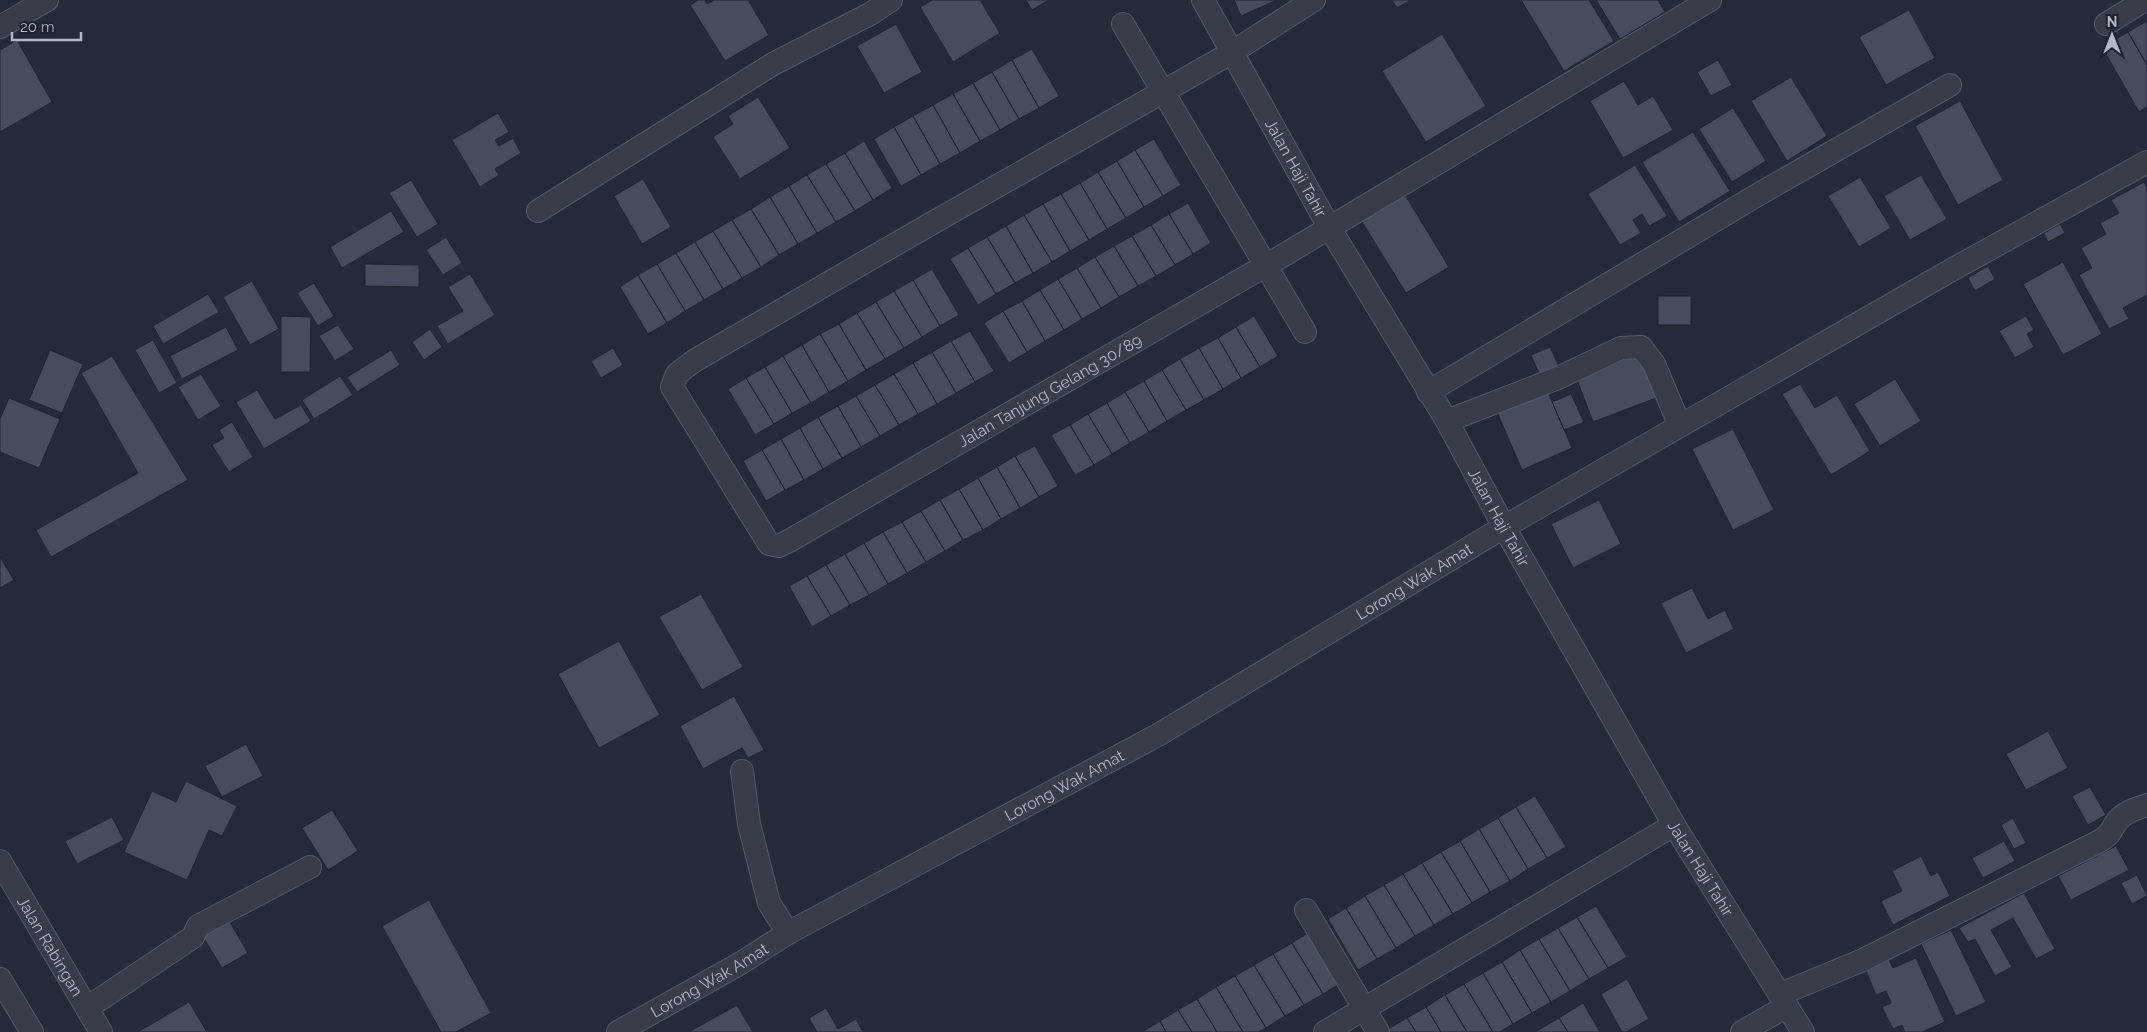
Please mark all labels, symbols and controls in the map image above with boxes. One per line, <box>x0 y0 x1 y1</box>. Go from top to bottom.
scale bar <box>12 10 81 42</box>
north arrow <box>2087 10 2137 60</box>
text: N <box>2107 14 2117 30</box>
text: 20 m <box>20 18 55 36</box>
street label: Jalan Haji Tahir <box>1261 115 1331 221</box>
street label: Jalan Tanjung Gelang 30/89 <box>955 330 1145 451</box>
street label: Jalan Haji Tahir <box>1465 465 1534 570</box>
street label: Lorong Wak Amat <box>1352 539 1476 623</box>
street label: Lorong Wak Amat <box>1001 745 1128 825</box>
street label: Jalan Haji Tahir <box>1664 817 1738 920</box>
street label: Jalan Rabingan <box>14 893 87 1000</box>
street label: Lorong Wak Amat <box>647 938 772 1021</box>

